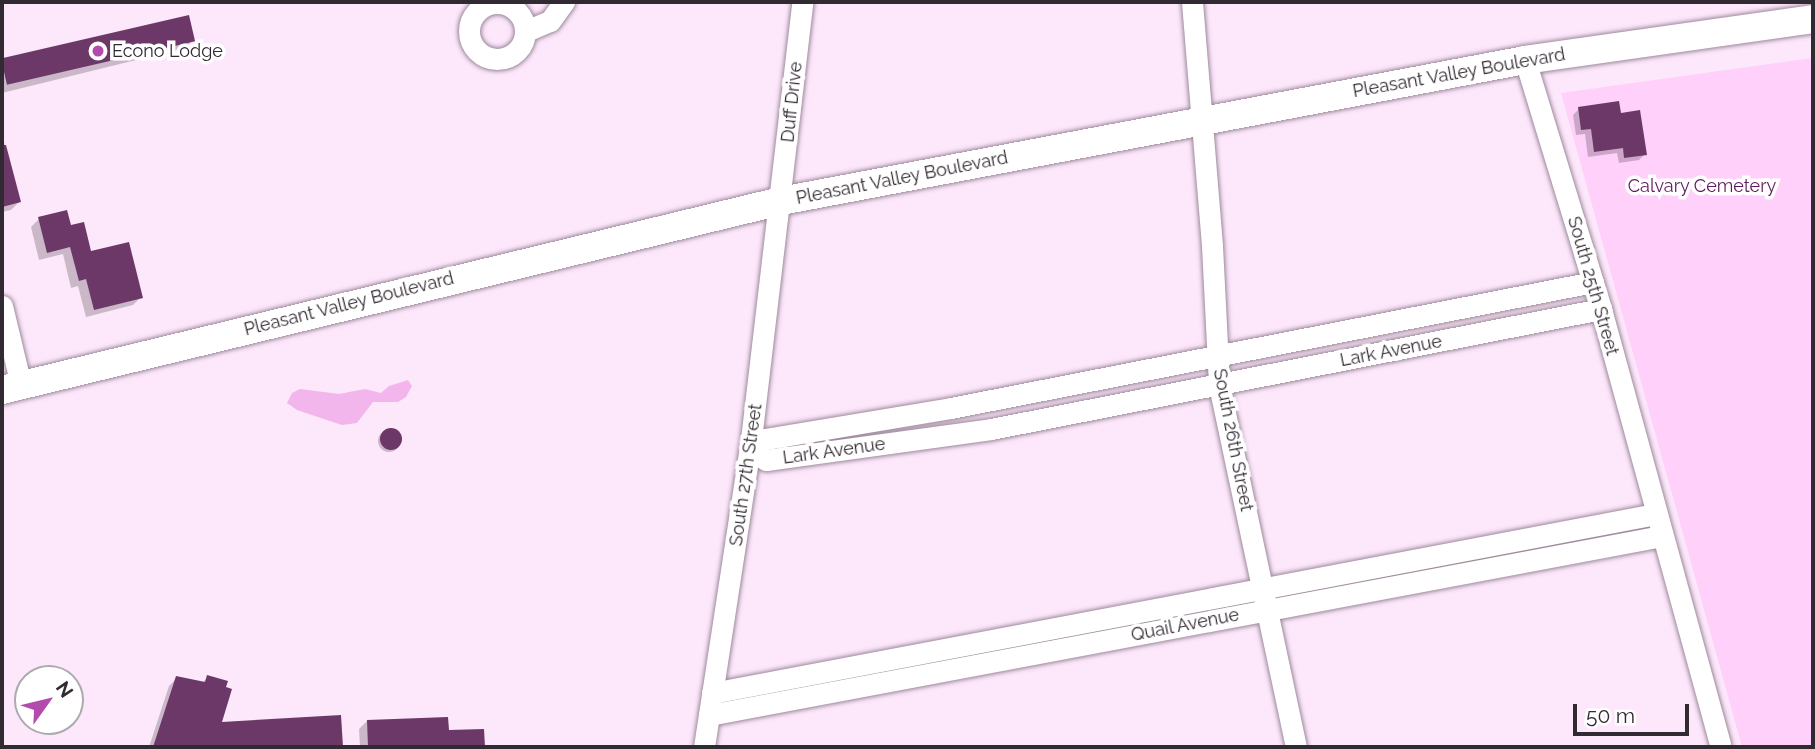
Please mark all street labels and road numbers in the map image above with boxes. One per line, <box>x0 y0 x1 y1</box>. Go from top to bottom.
street label: Pleasant Valley Boulevard <box>1350 44 1568 102</box>
street label: Duff Drive <box>777 60 807 144</box>
street label: Pleasant Valley Boulevard <box>794 147 1010 209</box>
street label: South 25th Street <box>1563 214 1623 358</box>
street label: Pleasant Valley Boulevard <box>241 267 457 341</box>
street label: Lark Avenue <box>1338 330 1444 372</box>
street label: South 26th Street <box>1209 367 1257 513</box>
street label: South 27th Street <box>725 402 767 548</box>
street label: Lark Avenue <box>781 433 887 469</box>
street label: Quail Avenue <box>1129 604 1241 646</box>

